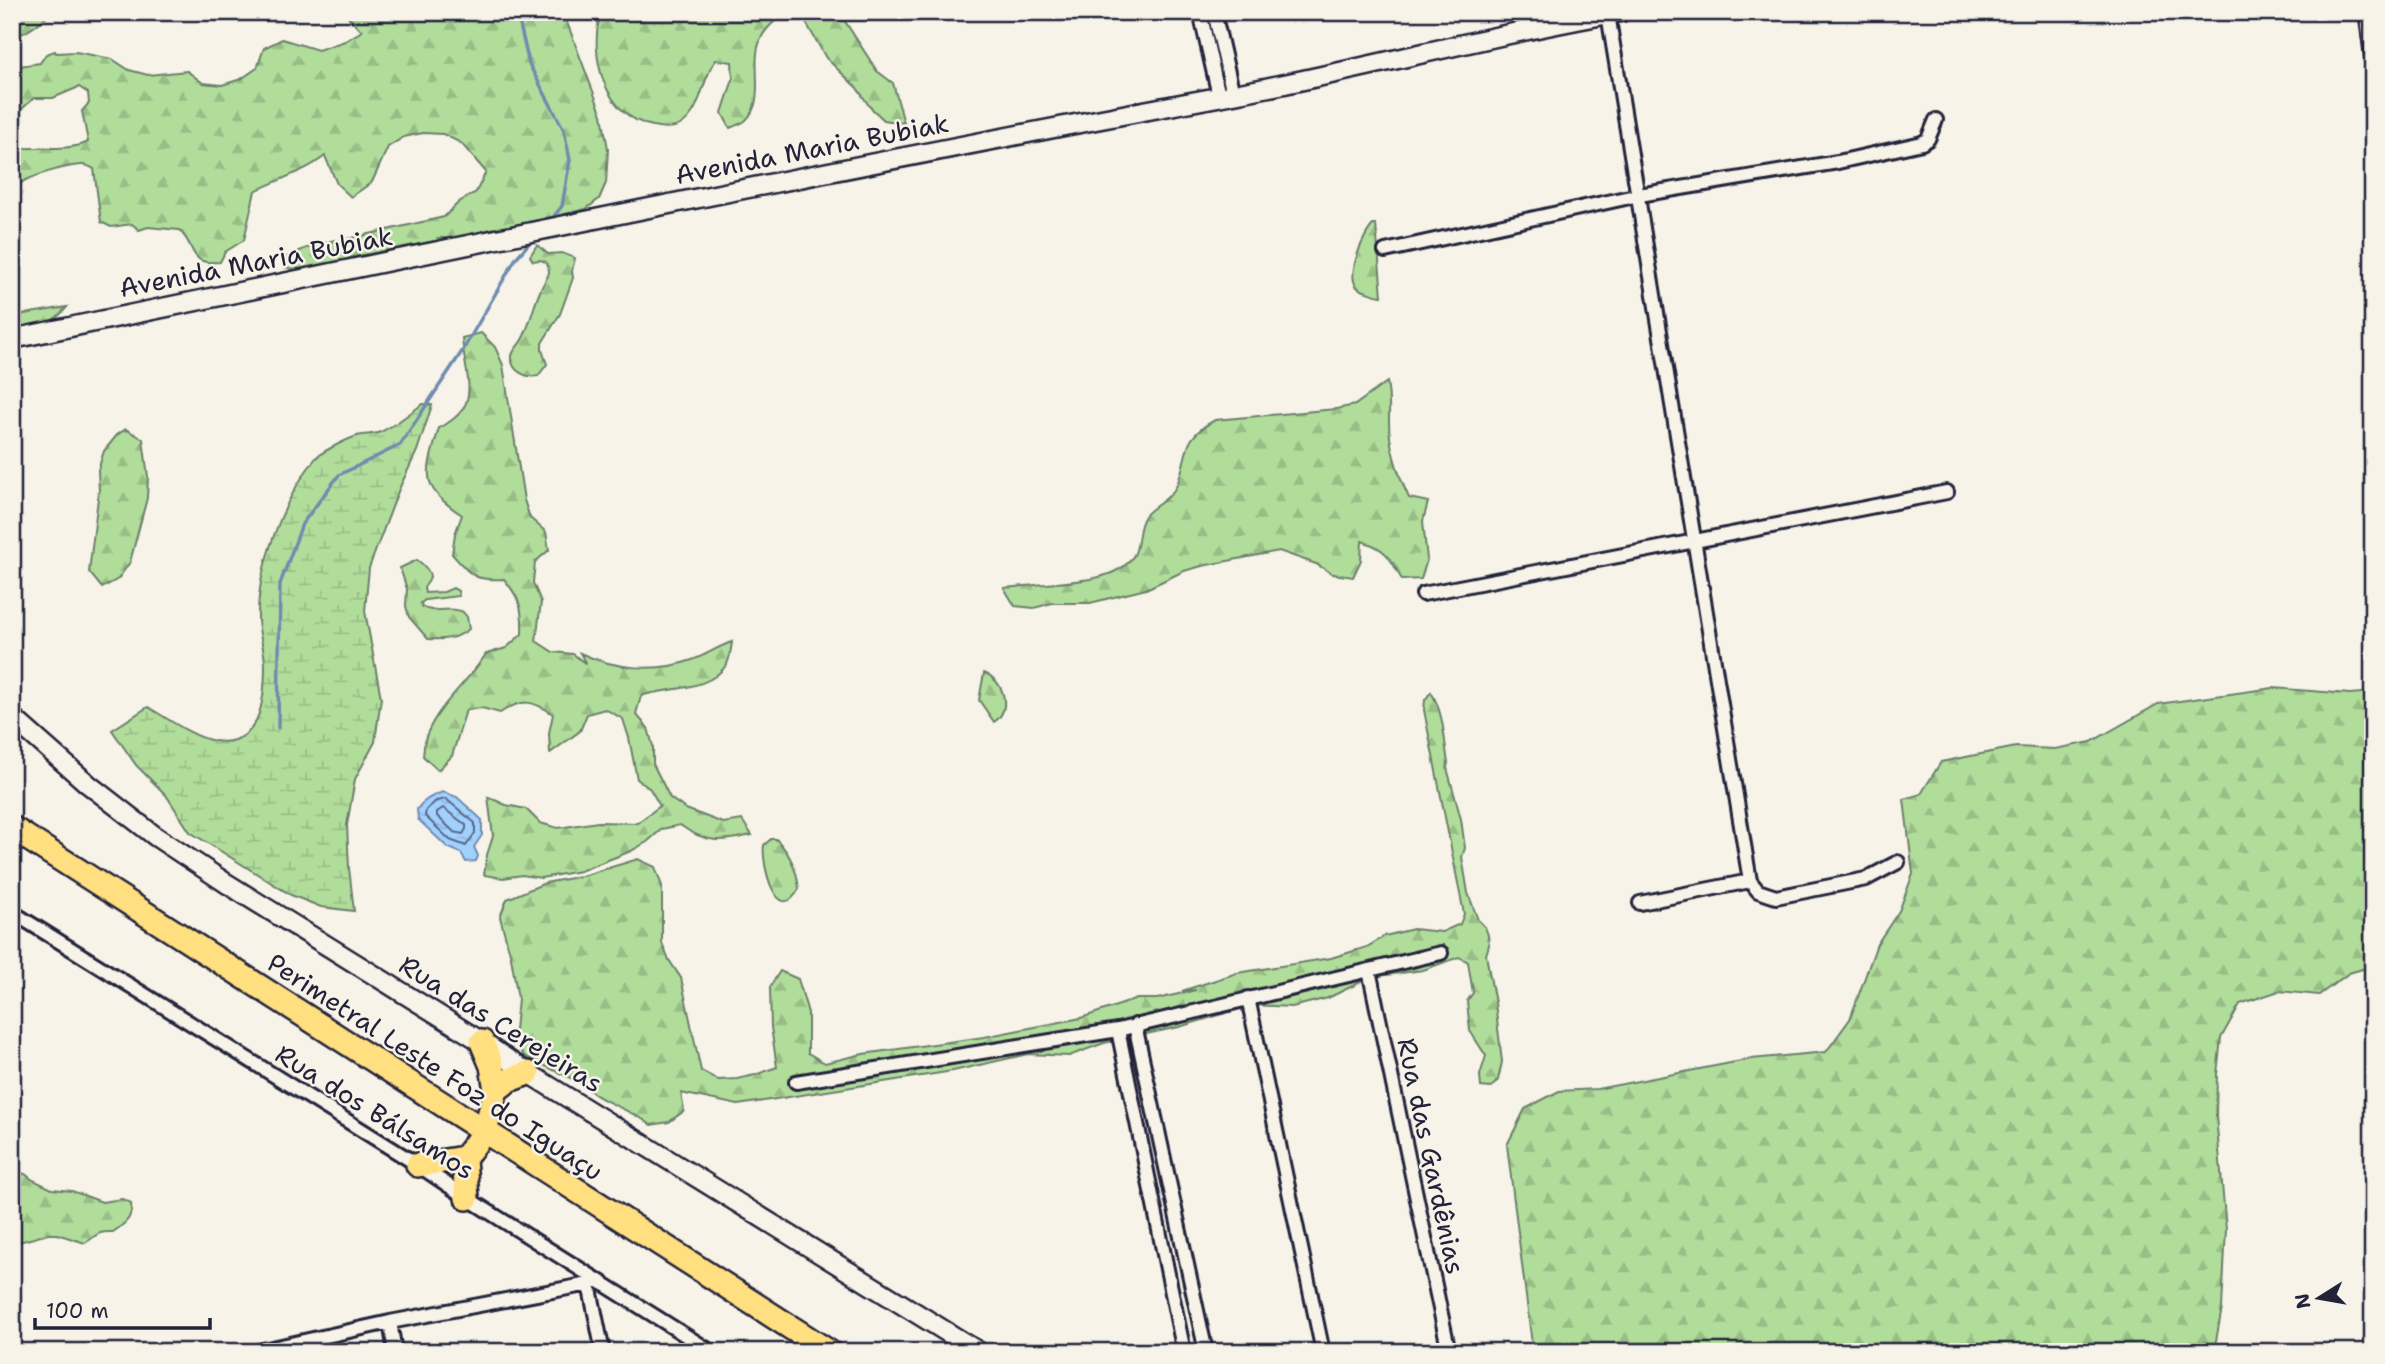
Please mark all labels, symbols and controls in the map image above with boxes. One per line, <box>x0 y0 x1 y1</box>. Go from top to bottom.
street label: Avenida Maria Bubiak <box>672 105 952 192</box>
street label: Avenida Maria Bubiak <box>116 218 396 305</box>
street label: Perimetral Leste Foz do Iguaçu <box>261 945 610 1188</box>
street label: Rua das Cerejeiras <box>393 947 610 1100</box>
street label: Rua das Gardênias <box>1389 1035 1474 1277</box>
street label: Rua dos Bálsamos <box>269 1036 482 1187</box>
north arrow <box>2284 1262 2354 1332</box>
scale bar <box>35 1287 210 1331</box>
text: N <box>2289 1291 2317 1311</box>
text: 100 m <box>46 1297 109 1325</box>

